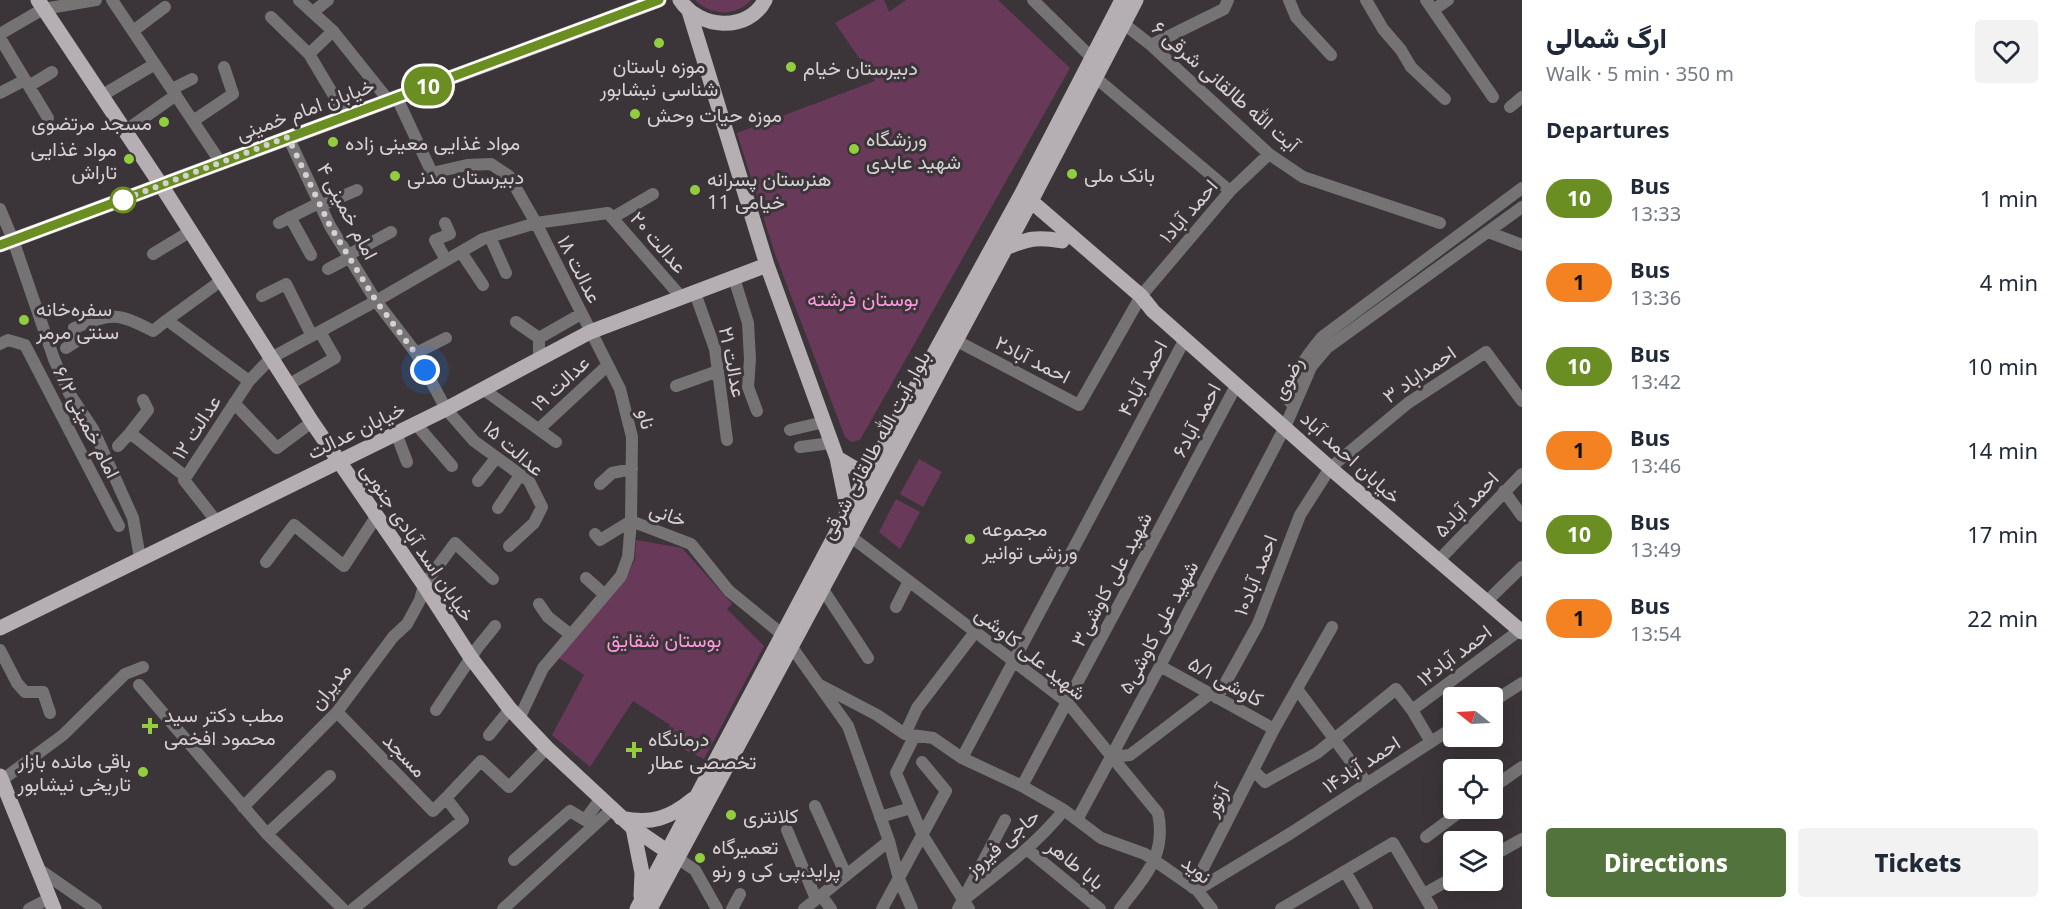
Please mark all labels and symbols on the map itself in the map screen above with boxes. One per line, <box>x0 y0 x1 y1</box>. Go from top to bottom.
street label: آیت الله طالقانی شرقی ۶ <box>1146 14 1307 159</box>
marker: موزه باستان شناسی نیشابور <box>652 36 666 50</box>
place label: موزه باستان شناسی نیشابور <box>599 52 718 102</box>
place label: دبیرستان خیام <box>803 54 918 81</box>
marker: دبیرستان خیام <box>784 60 798 74</box>
line badge: 10 <box>401 66 455 106</box>
street label: خیابان امام خمینی <box>232 71 378 147</box>
place label: موزه حیات وحش <box>647 101 782 128</box>
marker: موزه حیات وحش <box>628 107 642 121</box>
place label: مسجد مرتضوی <box>32 109 152 136</box>
marker: مسجد مرتضوی <box>157 115 171 129</box>
place label: ورزشگاه شهید عابدی <box>866 125 961 175</box>
place label: مواد غذایی معینی زاده <box>345 129 520 156</box>
place label: مواد غذایی تاراش <box>30 135 117 185</box>
marker: مواد غذایی معینی زاده <box>326 135 340 149</box>
marker: ورزشگاه شهید عابدی <box>847 142 861 156</box>
marker: مواد غذایی تاراش <box>122 152 136 166</box>
street label: امام خمینی ۴ <box>311 158 385 264</box>
place label: بانک ملی <box>1084 161 1155 188</box>
place label: دبیرستان مدنی <box>407 163 524 190</box>
place label: هنرستان پسرانه خیامی 11 <box>707 165 831 215</box>
marker: بانک ملی <box>1065 167 1079 181</box>
marker: دبیرستان مدنی <box>388 169 402 183</box>
street label: احمد آباد۱ <box>1153 173 1223 249</box>
marker: هنرستان پسرانه خیامی 11 <box>688 183 702 197</box>
unlabelled marker <box>110 187 136 213</box>
street label: عدالت ۲۰ <box>624 205 694 279</box>
street label: عدالت ۱۸ <box>551 230 609 308</box>
park label: بوستان فرشته <box>807 285 919 312</box>
place label: سفره‌خانه سنتی مرمر <box>35 295 119 345</box>
marker: سفره‌خانه سنتی مرمر <box>17 313 31 327</box>
street label: عدالت ۲۱ <box>713 324 753 400</box>
street label: احمد آباد۲ <box>991 329 1075 389</box>
street label: احمد آباد۴ <box>1111 335 1173 421</box>
street label: احمداباد ۳ <box>1377 339 1461 409</box>
street label: بلوار آیت الله طالقانی شرقی <box>814 346 936 544</box>
street label: عدالت ۱۹ <box>525 349 595 417</box>
street label: رضوی <box>1265 352 1309 404</box>
your location <box>410 355 440 385</box>
street label: امام خمینی ۶/۲ <box>47 361 127 483</box>
street label: احمد آباد۶ <box>1165 378 1227 462</box>
street label: عدالت ۱۲ <box>165 390 227 464</box>
street label: خیابان عدالت <box>303 395 409 465</box>
street label: خیابان احمد آباد <box>1295 405 1407 509</box>
street label: ناو <box>632 406 662 432</box>
street label: عدالت ۱۵ <box>478 414 550 482</box>
street label: خیابان اسد آبادی جنوبی <box>355 457 481 627</box>
street label: احمد آباد۵ <box>1428 465 1504 543</box>
street label: خانی <box>646 495 690 533</box>
street label: شهید علی کاوشی۳ <box>1064 507 1158 651</box>
place label: مجموعه ورزشی توانیر <box>981 515 1078 565</box>
street label: احمد آباد۱۰ <box>1227 531 1283 619</box>
marker: مجموعه ورزشی توانیر <box>963 532 977 546</box>
street label: شهید علی کاوشی۵ <box>1111 556 1205 698</box>
street label: شهید علی کاوشی <box>970 600 1092 706</box>
street label: احمد آباد۱۲ <box>1411 618 1497 692</box>
park label: بوستان شقایق <box>607 626 721 653</box>
street label: کاوشی ۵/۱ <box>1184 649 1268 713</box>
street label: مدیران <box>303 657 357 715</box>
north arrow <box>1443 687 1503 747</box>
place label: مطب دکتر سید محمود افخمی <box>164 701 284 751</box>
marker: مطب دکتر سید محمود افخمی <box>141 717 159 735</box>
place label: درمانگاه تخصصی عطار <box>647 725 756 775</box>
street label: مسجد <box>377 727 433 783</box>
street label: احمد آباد۱۴ <box>1317 729 1405 799</box>
marker: درمانگاه تخصصی عطار <box>625 741 643 759</box>
place label: باقی مانده بازار تاریخی نیشابور <box>17 747 131 797</box>
marker: باقی مانده بازار تاریخی نیشابور <box>136 765 150 779</box>
street label: آرتور <box>1196 778 1236 821</box>
place label: کلانتری <box>743 802 799 829</box>
street label: حاجی فیروز <box>958 802 1045 883</box>
marker: کلانتری <box>724 808 738 822</box>
street label: بابا طاهر <box>1041 832 1111 896</box>
place label: تعمیرگاه پراید،پی کی و رنو <box>712 833 841 884</box>
street label: نوید <box>1176 849 1218 889</box>
marker: تعمیرگاه پراید،پی کی و رنو <box>693 851 707 865</box>

